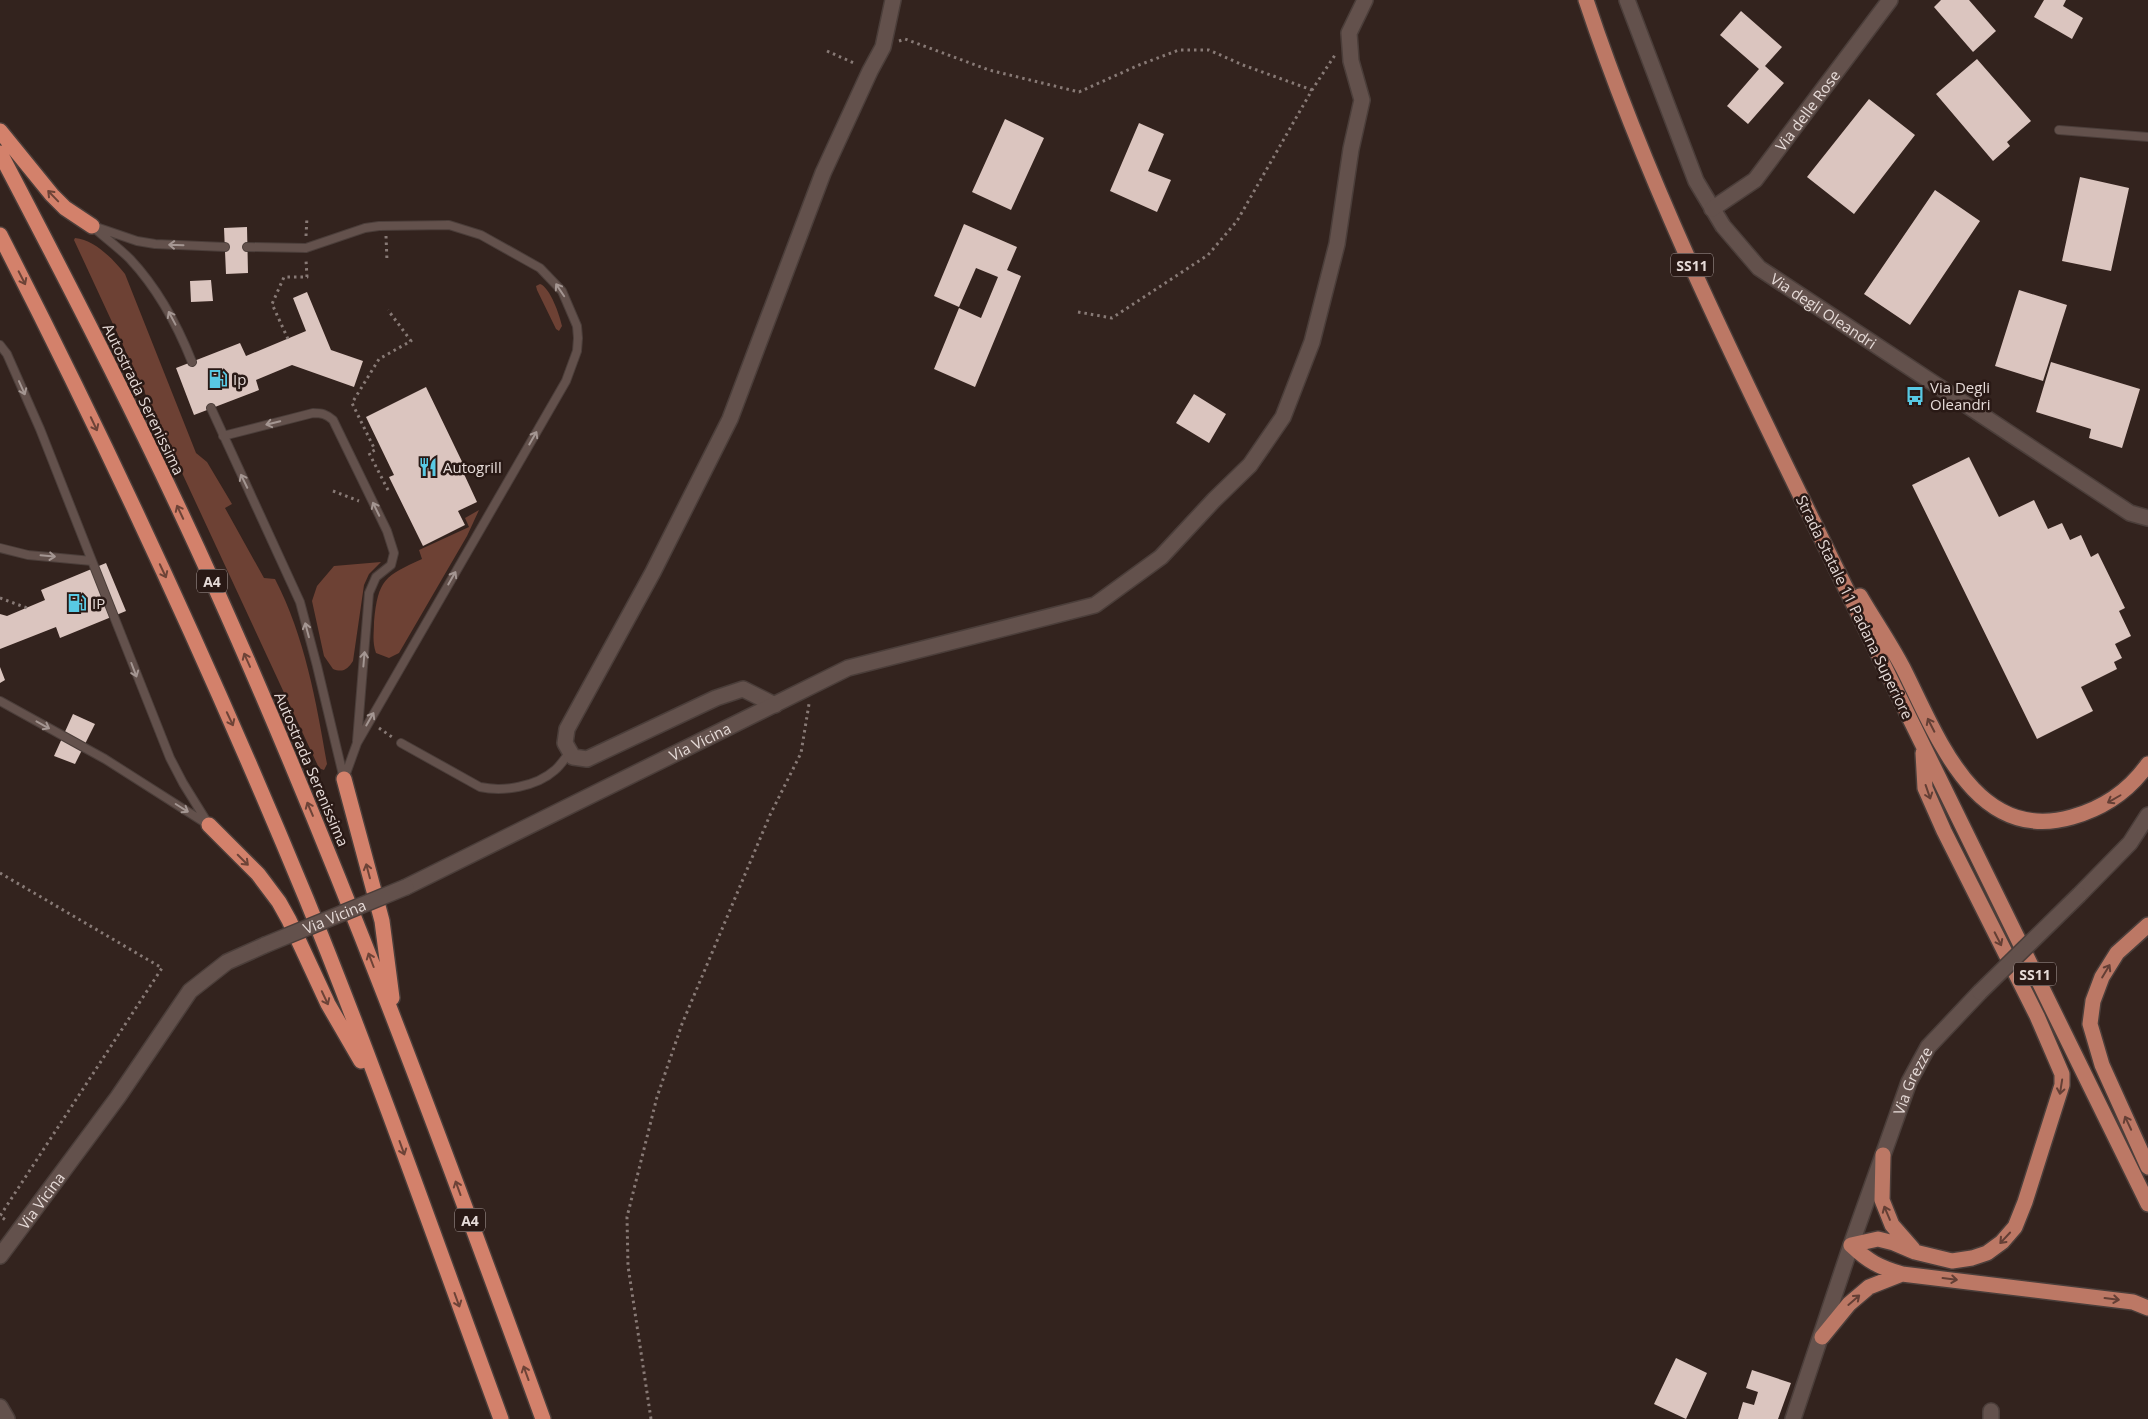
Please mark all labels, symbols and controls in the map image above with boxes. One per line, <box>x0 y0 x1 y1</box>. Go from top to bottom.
street label: Via delle Rose <box>1770 66 1844 155</box>
one-way arrow <box>47 190 59 203</box>
one-way arrow <box>168 241 184 250</box>
road number: SS11 <box>1671 254 1713 276</box>
street label: Via degli Oleandri <box>1767 269 1880 353</box>
one-way arrow <box>18 270 27 285</box>
one-way arrow <box>555 283 565 297</box>
one-way arrow <box>167 310 177 325</box>
street label: Autostrada Serenissima <box>99 320 189 478</box>
fuel station icon: Ip <box>207 368 229 390</box>
place label: Ip <box>233 369 246 389</box>
place label: Via Degli Oleandri <box>1930 377 1991 414</box>
one-way arrow <box>18 380 28 395</box>
bus stop icon: Via Degli Oleandri <box>1904 385 1926 407</box>
one-way arrow <box>90 416 100 431</box>
one-way arrow <box>266 419 282 428</box>
one-way arrow <box>529 431 539 445</box>
restaurant icon: Autogrill <box>417 456 439 478</box>
place label: Autogrill <box>443 457 502 477</box>
one-way arrow <box>239 474 248 489</box>
street label: Strada Statale 11 Padana Superiore <box>1792 492 1918 722</box>
one-way arrow <box>371 502 380 517</box>
one-way arrow <box>174 505 184 520</box>
one-way arrow <box>40 552 56 561</box>
one-way arrow <box>158 563 168 578</box>
road number: A4 <box>197 570 227 592</box>
one-way arrow <box>447 571 457 586</box>
fuel station icon: IP <box>66 592 88 614</box>
place label: IP <box>92 593 105 613</box>
one-way arrow <box>302 622 312 638</box>
one-way arrow <box>359 651 368 667</box>
one-way arrow <box>241 653 251 668</box>
one-way arrow <box>130 662 139 678</box>
street label: Autostrada Serenissima <box>270 689 354 849</box>
one-way arrow <box>226 711 236 726</box>
one-way arrow <box>366 712 376 726</box>
street label: Via Vicina <box>666 718 734 765</box>
one-way arrow <box>1926 718 1935 733</box>
one-way arrow <box>35 721 49 731</box>
one-way arrow <box>1924 784 1933 799</box>
one-way arrow <box>2108 794 2122 804</box>
one-way arrow <box>305 802 315 817</box>
one-way arrow <box>175 804 189 814</box>
one-way arrow <box>237 853 249 865</box>
one-way arrow <box>363 863 372 879</box>
street label: Via Vicina <box>300 895 369 938</box>
one-way arrow <box>1993 931 2003 946</box>
one-way arrow <box>366 953 375 968</box>
road number: SS11 <box>2014 962 2056 986</box>
one-way arrow <box>2102 964 2112 978</box>
one-way arrow <box>321 990 330 1005</box>
street label: Via Grezze <box>1888 1043 1936 1117</box>
one-way arrow <box>2055 1078 2065 1094</box>
one-way arrow <box>2122 1116 2132 1131</box>
one-way arrow <box>398 1140 407 1155</box>
street label: Via Vicina <box>13 1168 69 1233</box>
one-way arrow <box>453 1181 462 1196</box>
one-way arrow <box>1882 1206 1892 1221</box>
road number: A4 <box>455 1208 485 1232</box>
one-way arrow <box>1999 1231 2011 1244</box>
one-way arrow <box>1942 1274 1958 1284</box>
one-way arrow <box>453 1292 463 1307</box>
one-way arrow <box>1847 1294 1860 1306</box>
one-way arrow <box>2103 1294 2119 1304</box>
one-way arrow <box>521 1366 530 1381</box>

